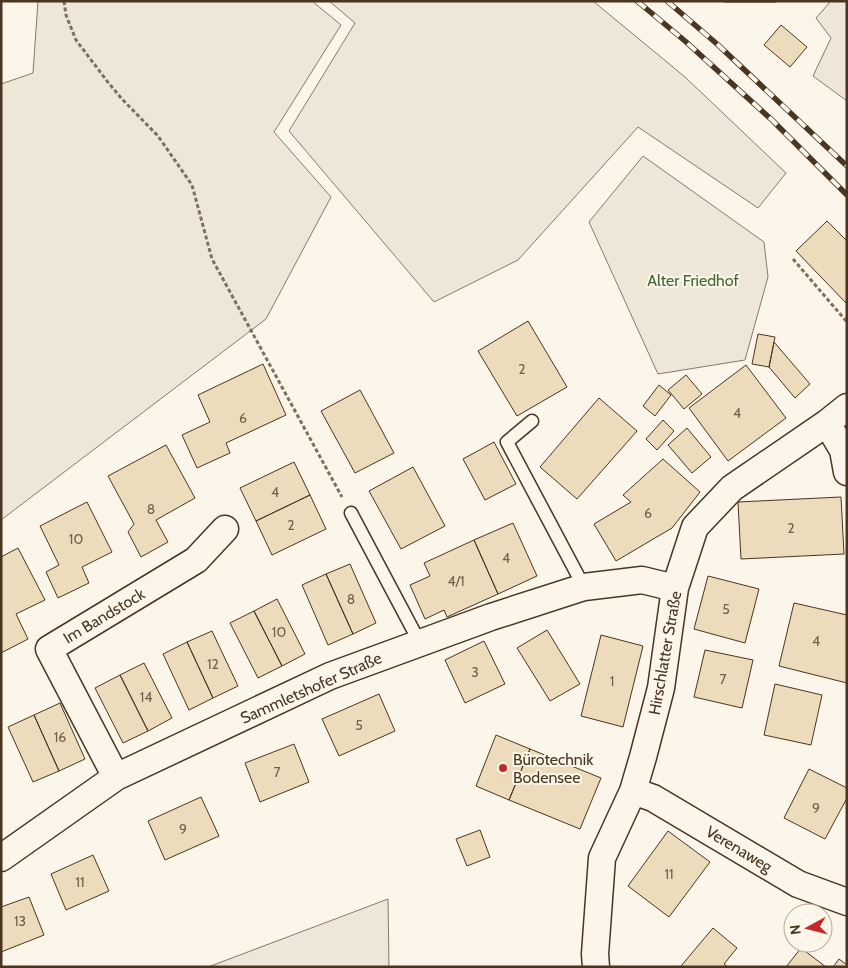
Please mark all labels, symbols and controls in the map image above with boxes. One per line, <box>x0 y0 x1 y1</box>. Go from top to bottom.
park label: Alter Friedhof <box>647 271 739 290</box>
house number: 2 <box>518 360 526 378</box>
house number: 4 <box>733 404 741 422</box>
house number: 6 <box>239 409 247 427</box>
house number: 4 <box>271 483 279 501</box>
house number: 8 <box>147 500 155 518</box>
house number: 6 <box>644 504 652 522</box>
house number: 2 <box>287 516 295 534</box>
house number: 2 <box>787 519 795 537</box>
house number: 10 <box>69 530 83 548</box>
house number: 4 <box>502 549 510 567</box>
house number: 4/1 <box>447 572 465 590</box>
street label: Im Bandstock <box>60 584 149 648</box>
house number: 8 <box>347 590 355 608</box>
street label: Hirschlatter Straße <box>645 590 685 716</box>
house number: 5 <box>722 600 730 618</box>
house number: 10 <box>272 623 286 641</box>
house number: 4 <box>812 632 820 650</box>
street label: Sammletshofer Straße <box>237 648 385 728</box>
house number: 12 <box>207 655 219 673</box>
house number: 3 <box>471 663 479 681</box>
house number: 7 <box>719 670 727 688</box>
house number: 1 <box>610 672 614 690</box>
house number: 14 <box>140 688 152 706</box>
house number: 5 <box>355 716 363 734</box>
house number: 16 <box>54 728 66 746</box>
place label: Bürotechnik Bodensee <box>513 750 594 787</box>
marker: Bürotechnik Bodensee <box>497 762 509 774</box>
house number: 7 <box>273 763 281 781</box>
house number: 9 <box>812 799 820 817</box>
house number: 9 <box>179 820 187 838</box>
street label: Verenaweg <box>702 822 777 877</box>
house number: 11 <box>664 865 674 883</box>
house number: 11 <box>75 873 85 891</box>
north arrow <box>783 903 833 953</box>
house number: 13 <box>14 912 26 930</box>
text: N <box>786 924 805 936</box>

